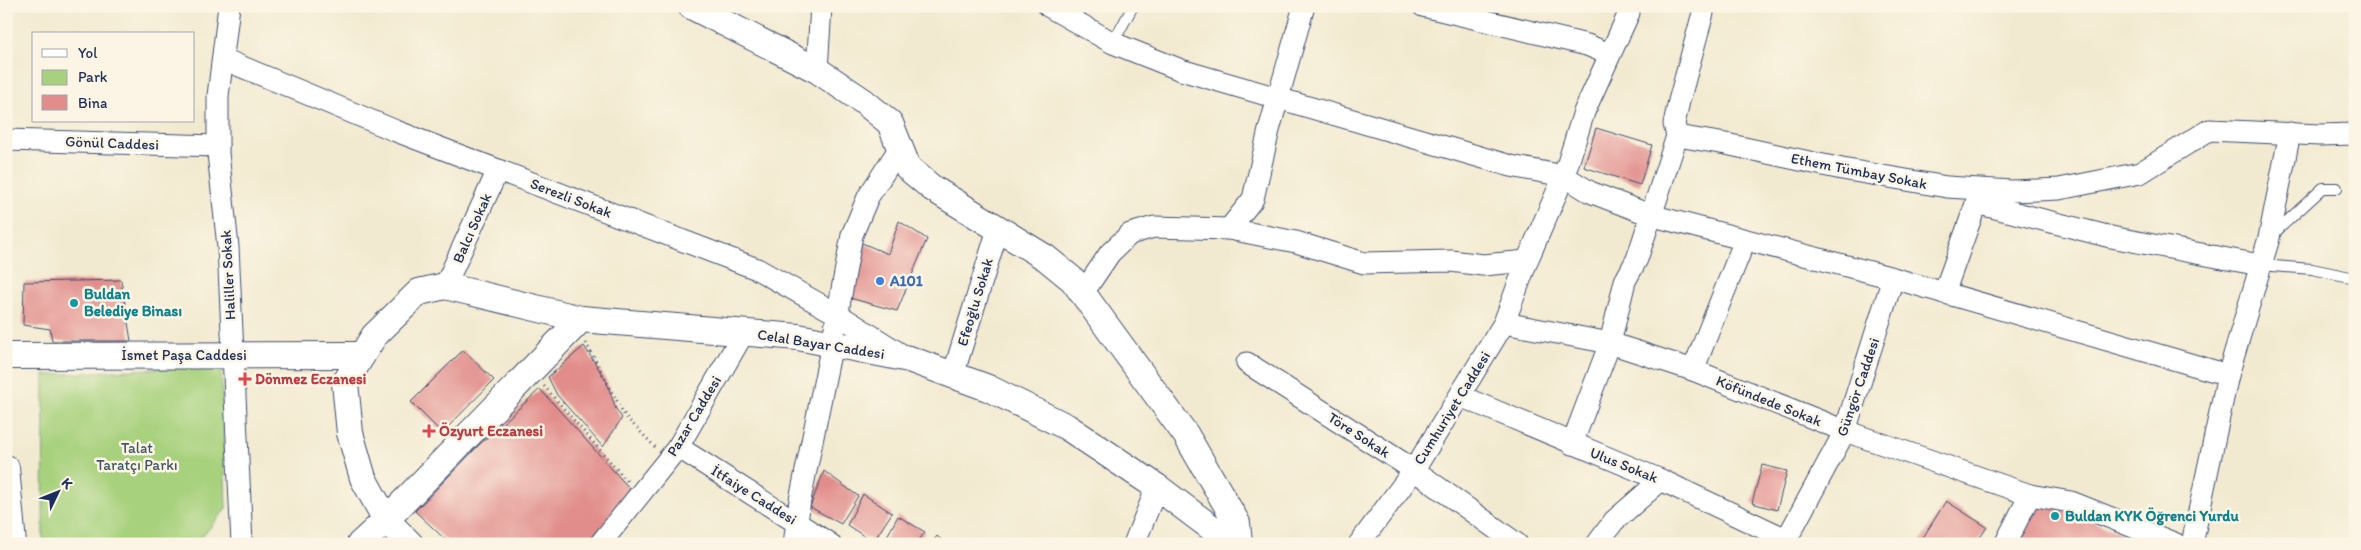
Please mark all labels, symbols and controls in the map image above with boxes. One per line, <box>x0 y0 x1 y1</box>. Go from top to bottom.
legend <box>32 32 195 122</box>
text: Yol <box>78 44 98 62</box>
text: Park <box>78 68 108 86</box>
text: Bina <box>78 94 108 112</box>
street label: Gönül Caddesi <box>65 132 159 154</box>
street label: Ethem Tümbay Sokak <box>1789 149 1929 193</box>
street label: Serezli Sokak <box>528 174 615 222</box>
street label: Balcı Sokak <box>449 190 496 266</box>
street label: Haliller Sokak <box>217 229 239 321</box>
street label: Efeoğlu Sokak <box>953 256 997 348</box>
place label: A101 <box>889 272 923 290</box>
marker: A101 <box>874 275 886 287</box>
place label: Buldan Belediye Binası <box>84 285 182 321</box>
marker: Buldan Belediye Binası <box>68 297 80 309</box>
street label: Celal Bayar Caddesi <box>756 325 886 363</box>
street label: Güngör Caddesi <box>1833 335 1883 439</box>
street label: İsmet Paşa Caddesi <box>121 346 247 364</box>
street label: Cumhuriyet Caddesi <box>1410 348 1494 468</box>
place label: Dönmez Eczanesi <box>255 370 367 388</box>
street label: Pazar Caddesi <box>663 372 725 460</box>
street label: Köfündede Sokak <box>1713 372 1825 430</box>
marker: Dönmez Eczanesi <box>239 373 251 385</box>
street label: Töre Sokak <box>1325 408 1394 462</box>
place label: Özyurt Eczanesi <box>439 422 543 441</box>
marker: Özyurt Eczanesi <box>423 425 435 437</box>
park label: Talat Taratçı Parkı <box>96 439 178 474</box>
street label: Ulus Sokak <box>1587 443 1661 487</box>
street label: İtfaiye Caddesi <box>708 461 800 529</box>
north arrow <box>32 468 82 518</box>
text: K <box>58 474 77 493</box>
place label: Buldan KYK Öğrenci Yurdu <box>2065 507 2239 526</box>
marker: Buldan KYK Öğrenci Yurdu <box>2049 510 2061 522</box>

